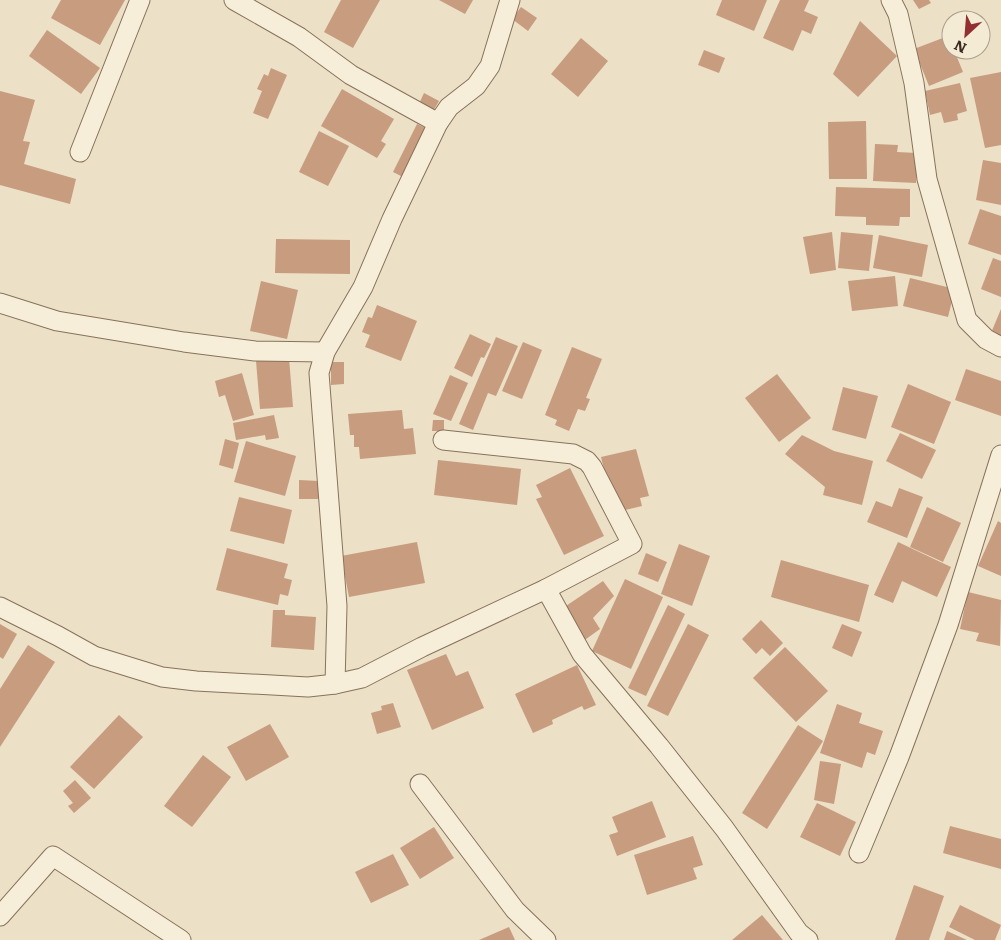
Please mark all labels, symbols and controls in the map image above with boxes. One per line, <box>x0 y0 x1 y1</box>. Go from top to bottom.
north arrow <box>941 10 991 60</box>
text: N <box>950 36 970 59</box>

